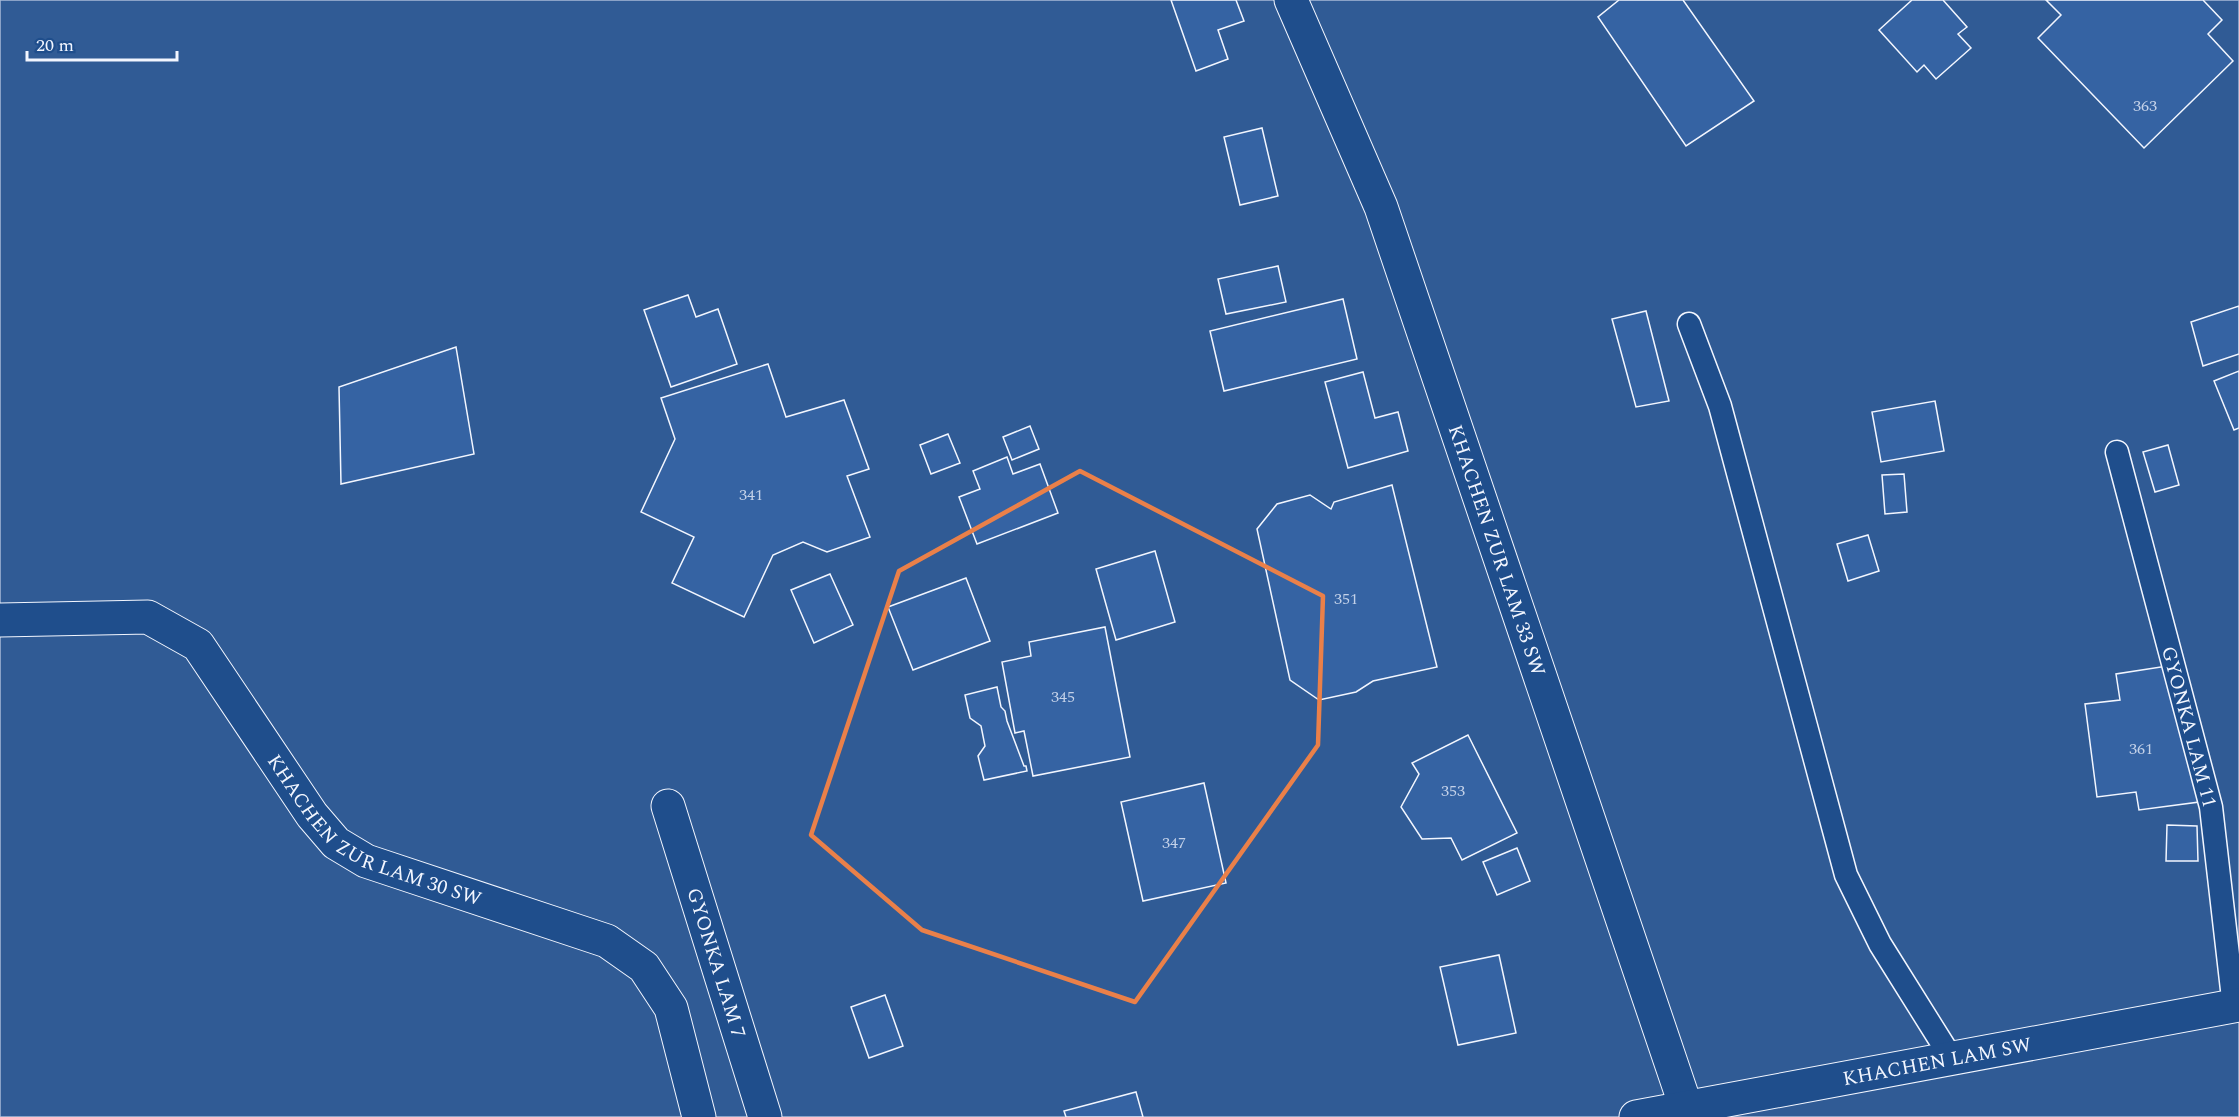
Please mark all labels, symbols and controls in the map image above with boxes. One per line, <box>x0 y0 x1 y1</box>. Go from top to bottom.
scale bar <box>27 24 177 62</box>
text: 20 m <box>36 32 74 59</box>
house number: 363 <box>2133 94 2157 118</box>
street label: KHACHEN ZUR LAM 33 SW <box>1440 421 1553 680</box>
house number: 341 <box>739 483 763 507</box>
house number: 351 <box>1334 587 1358 611</box>
street label: GYONKA LAM 11 <box>2153 643 2224 811</box>
house number: 345 <box>1051 685 1075 709</box>
house number: 361 <box>2129 737 2153 761</box>
street label: KHACHEN ZUR LAM 30 SW <box>259 748 486 914</box>
house number: 353 <box>1441 779 1465 803</box>
house number: 347 <box>1162 831 1186 855</box>
street label: GYONKA LAM 7 <box>678 884 753 1042</box>
street label: KHACHEN LAM SW <box>1840 1030 2034 1094</box>

